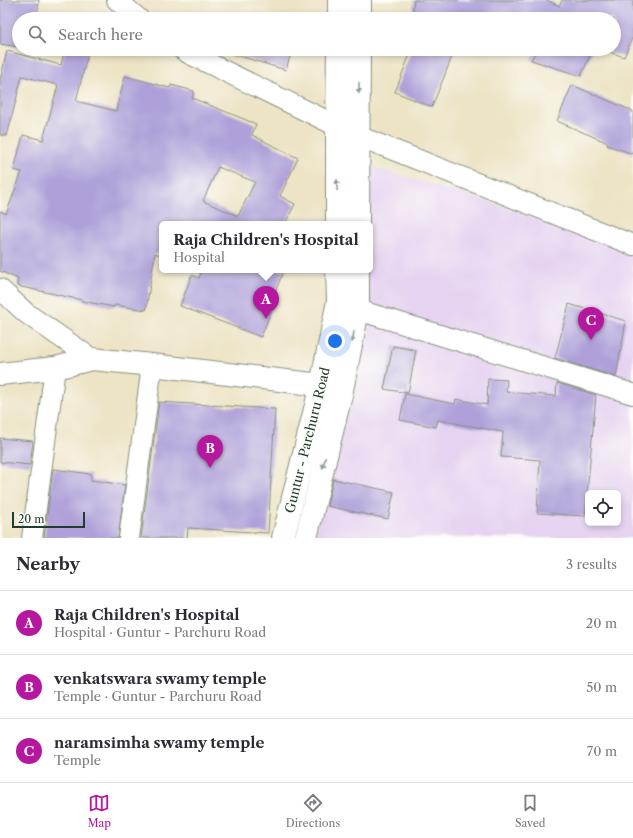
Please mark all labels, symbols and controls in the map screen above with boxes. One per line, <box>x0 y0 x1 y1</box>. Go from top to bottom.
search box <box>12 12 621 56</box>
icon: search <box>26 23 48 45</box>
text: Search here <box>58 25 143 44</box>
one-way arrow <box>355 82 362 94</box>
one-way arrow <box>334 178 340 191</box>
popup <box>159 221 373 273</box>
text: Raja Children's Hospital <box>173 230 359 249</box>
text: Hospital <box>173 249 225 265</box>
pin: A <box>253 286 279 319</box>
pin: C <box>578 307 604 340</box>
one-way arrow <box>349 330 355 343</box>
your location <box>325 331 345 351</box>
street label: Guntur - Parchuru Road <box>281 365 333 515</box>
pin: B <box>197 435 223 468</box>
one-way arrow <box>321 457 327 470</box>
map controls <box>585 490 621 526</box>
button: locate <box>585 490 621 526</box>
scale bar <box>12 510 85 529</box>
text: 20 m <box>18 512 44 526</box>
text: Nearby <box>16 554 80 574</box>
text: 3 results <box>566 556 617 572</box>
text: Raja Children's Hospital <box>54 605 240 624</box>
text: A <box>24 615 34 631</box>
text: 20 m <box>586 615 617 631</box>
text: Hospital · Guntur - Parchuru Road <box>54 624 266 640</box>
text: venkatswara swamy temple <box>54 669 266 688</box>
text: B <box>24 679 34 695</box>
text: 50 m <box>586 679 617 695</box>
text: Temple · Guntur - Parchuru Road <box>54 688 262 704</box>
text: naramsimha swamy temple <box>54 733 265 752</box>
text: C <box>24 743 34 759</box>
text: 70 m <box>587 743 617 759</box>
text: Temple <box>54 752 101 768</box>
tab: Map <box>87 792 111 830</box>
tab: Directions <box>286 792 340 830</box>
tab: Saved <box>515 792 546 830</box>

